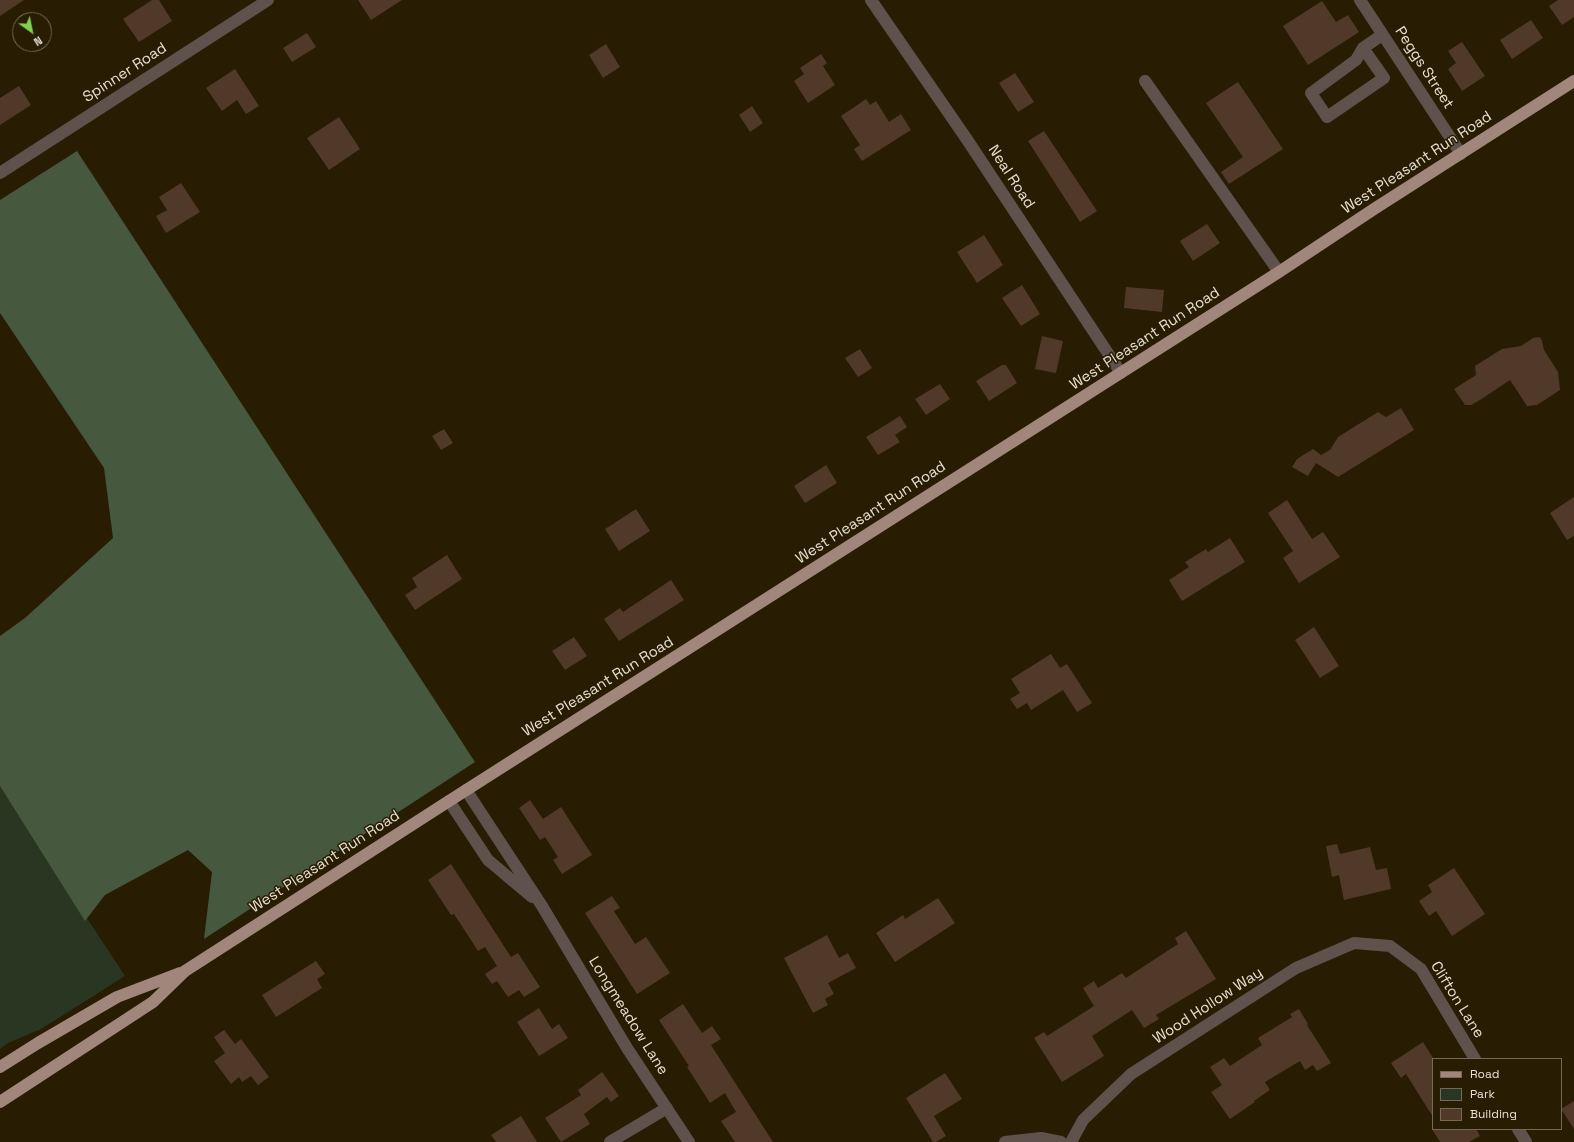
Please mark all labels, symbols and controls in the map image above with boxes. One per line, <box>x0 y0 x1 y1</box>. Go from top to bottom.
north arrow <box>12 12 52 52</box>
street label: Peggs Street <box>1391 23 1457 113</box>
text: N <box>31 33 45 49</box>
street label: Spinner Road <box>80 39 170 107</box>
street label: West Pleasant Run Road <box>1339 108 1495 218</box>
street label: Neal Road <box>984 142 1038 212</box>
street label: West Pleasant Run Road <box>1067 284 1223 394</box>
street label: West Pleasant Run Road <box>793 458 949 568</box>
street label: West Pleasant Run Road <box>519 633 677 741</box>
street label: West Pleasant Run Road <box>247 807 403 917</box>
street label: Longmeadow Lane <box>584 954 672 1078</box>
street label: Clifton Lane <box>1426 958 1488 1042</box>
street label: Wood Hollow Way <box>1150 964 1266 1048</box>
legend <box>1432 1058 1562 1130</box>
text: Road <box>1470 1066 1499 1082</box>
text: Park <box>1470 1086 1495 1102</box>
text: Building <box>1470 1106 1517 1122</box>

